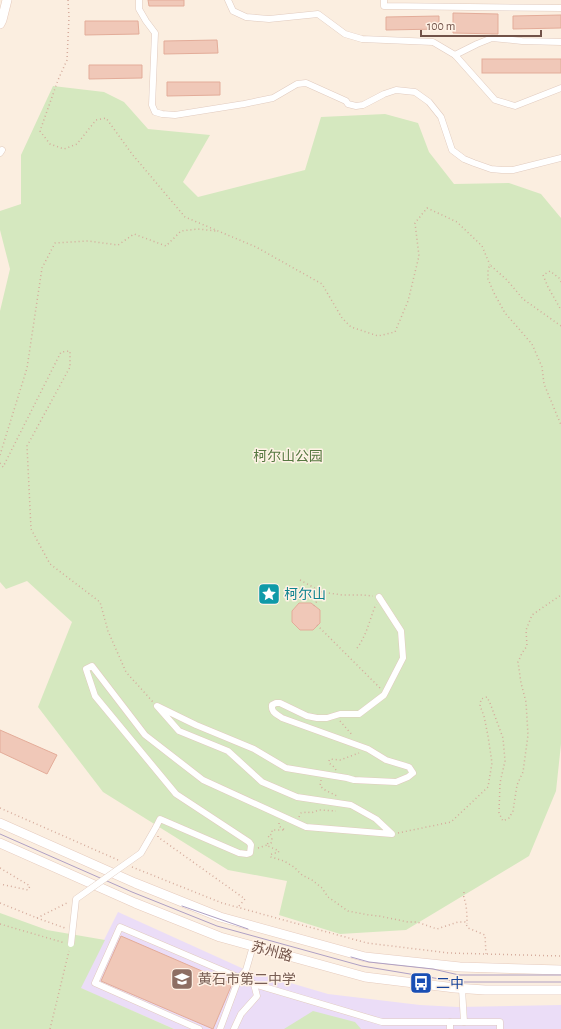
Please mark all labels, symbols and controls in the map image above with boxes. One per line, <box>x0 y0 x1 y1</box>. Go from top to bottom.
scale bar <box>421 12 541 38</box>
text: 100 m <box>427 20 455 32</box>
park label: 柯尔山公园 <box>253 449 323 464</box>
place icon: 柯尔山 <box>256 581 282 607</box>
place label: 柯尔山 <box>284 587 326 602</box>
street label: 苏州路 <box>250 938 294 964</box>
school or university icon: 黄石市第二中学 <box>169 966 195 992</box>
bus stop icon: 二中 <box>408 970 434 996</box>
place label: 黄石市第二中学 <box>198 971 296 987</box>
place label: 二中 <box>436 976 464 991</box>

